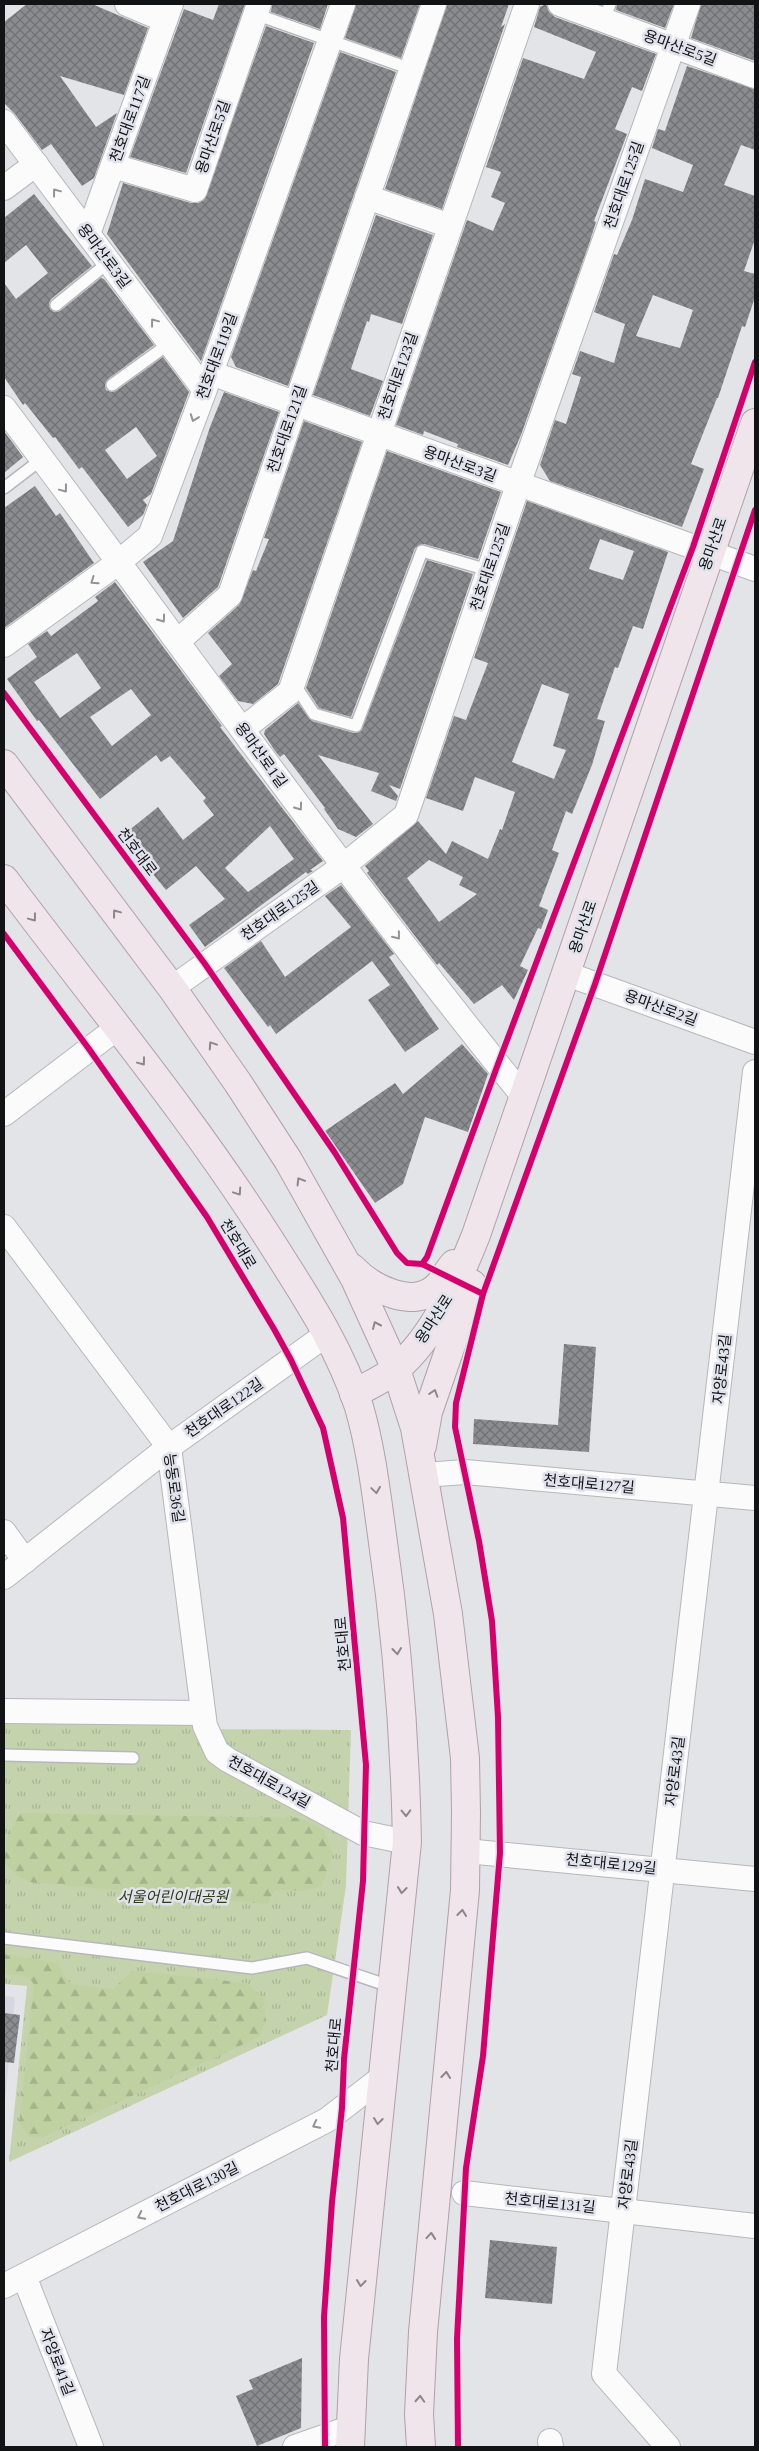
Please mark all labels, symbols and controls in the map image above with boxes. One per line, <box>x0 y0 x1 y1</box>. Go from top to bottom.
street label: 용마산로5길 <box>641 27 719 69</box>
street label: 천호대로117길 <box>106 73 153 164</box>
street label: 용마산로5길 <box>193 98 233 176</box>
street label: 천호대로125길 <box>601 139 646 231</box>
one-way arrow <box>54 189 62 198</box>
street label: 용마산로3길 <box>75 221 133 291</box>
street label: 천호대로119길 <box>193 310 240 401</box>
one-way arrow <box>151 318 160 328</box>
street label: 천호대로123길 <box>375 330 420 422</box>
street label: 천호대로121길 <box>264 383 309 475</box>
one-way arrow <box>190 413 200 422</box>
street label: 용마산로3길 <box>421 443 499 485</box>
one-way arrow <box>59 483 67 492</box>
street label: 용마산로 <box>696 515 730 573</box>
street label: 천호대로125길 <box>467 521 512 613</box>
one-way arrow <box>91 575 100 583</box>
one-way arrow <box>156 613 164 622</box>
street label: 용마산로1길 <box>232 719 290 791</box>
one-way arrow <box>293 801 302 811</box>
street label: 천호대로 <box>114 825 161 879</box>
street label: 천호대로125길 <box>237 877 322 944</box>
street label: 용마산로 <box>566 898 600 956</box>
one-way arrow <box>114 910 122 919</box>
one-way arrow <box>27 912 36 922</box>
one-way arrow <box>391 931 400 940</box>
street label: 용마산로2길 <box>622 987 700 1029</box>
one-way arrow <box>209 1041 218 1051</box>
one-way arrow <box>136 1056 145 1066</box>
one-way arrow <box>297 1178 307 1187</box>
one-way arrow <box>232 1187 241 1196</box>
street label: 천호대로 <box>217 1216 260 1272</box>
street label: 용마산로 <box>412 1291 456 1347</box>
one-way arrow <box>372 1321 383 1330</box>
street label: 자양로43길 <box>710 1333 734 1405</box>
street label: 천호대로122길 <box>181 1374 266 1441</box>
one-way arrow <box>429 1389 439 1397</box>
street label: 능동로36길 <box>161 1452 187 1524</box>
street label: 천호대로127길 <box>543 1471 635 1496</box>
one-way arrow <box>370 1485 380 1494</box>
street label: 천호대로 <box>332 1616 353 1672</box>
one-way arrow <box>391 1647 402 1655</box>
street label: 자양로43길 <box>663 1735 687 1807</box>
street label: 천호대로124길 <box>225 1752 313 1811</box>
one-way arrow <box>401 1810 411 1817</box>
street label: 천호대로129길 <box>565 1850 657 1877</box>
one-way arrow <box>397 1886 408 1894</box>
park label: 서울어린이대공원 <box>118 1889 229 1905</box>
one-way arrow <box>456 1909 467 1917</box>
street label: 천호대로 <box>323 2017 344 2073</box>
one-way arrow <box>440 2070 451 2078</box>
one-way arrow <box>373 2118 384 2126</box>
one-way arrow <box>313 2119 322 2129</box>
street label: 자양로43길 <box>616 2138 640 2210</box>
street label: 천호대로130길 <box>152 2158 241 2215</box>
street label: 천호대로131길 <box>504 2189 596 2216</box>
one-way arrow <box>137 2210 146 2220</box>
one-way arrow <box>425 2232 436 2240</box>
one-way arrow <box>356 2279 367 2287</box>
street label: 자양로41길 <box>37 2326 77 2398</box>
one-way arrow <box>414 2394 425 2402</box>

